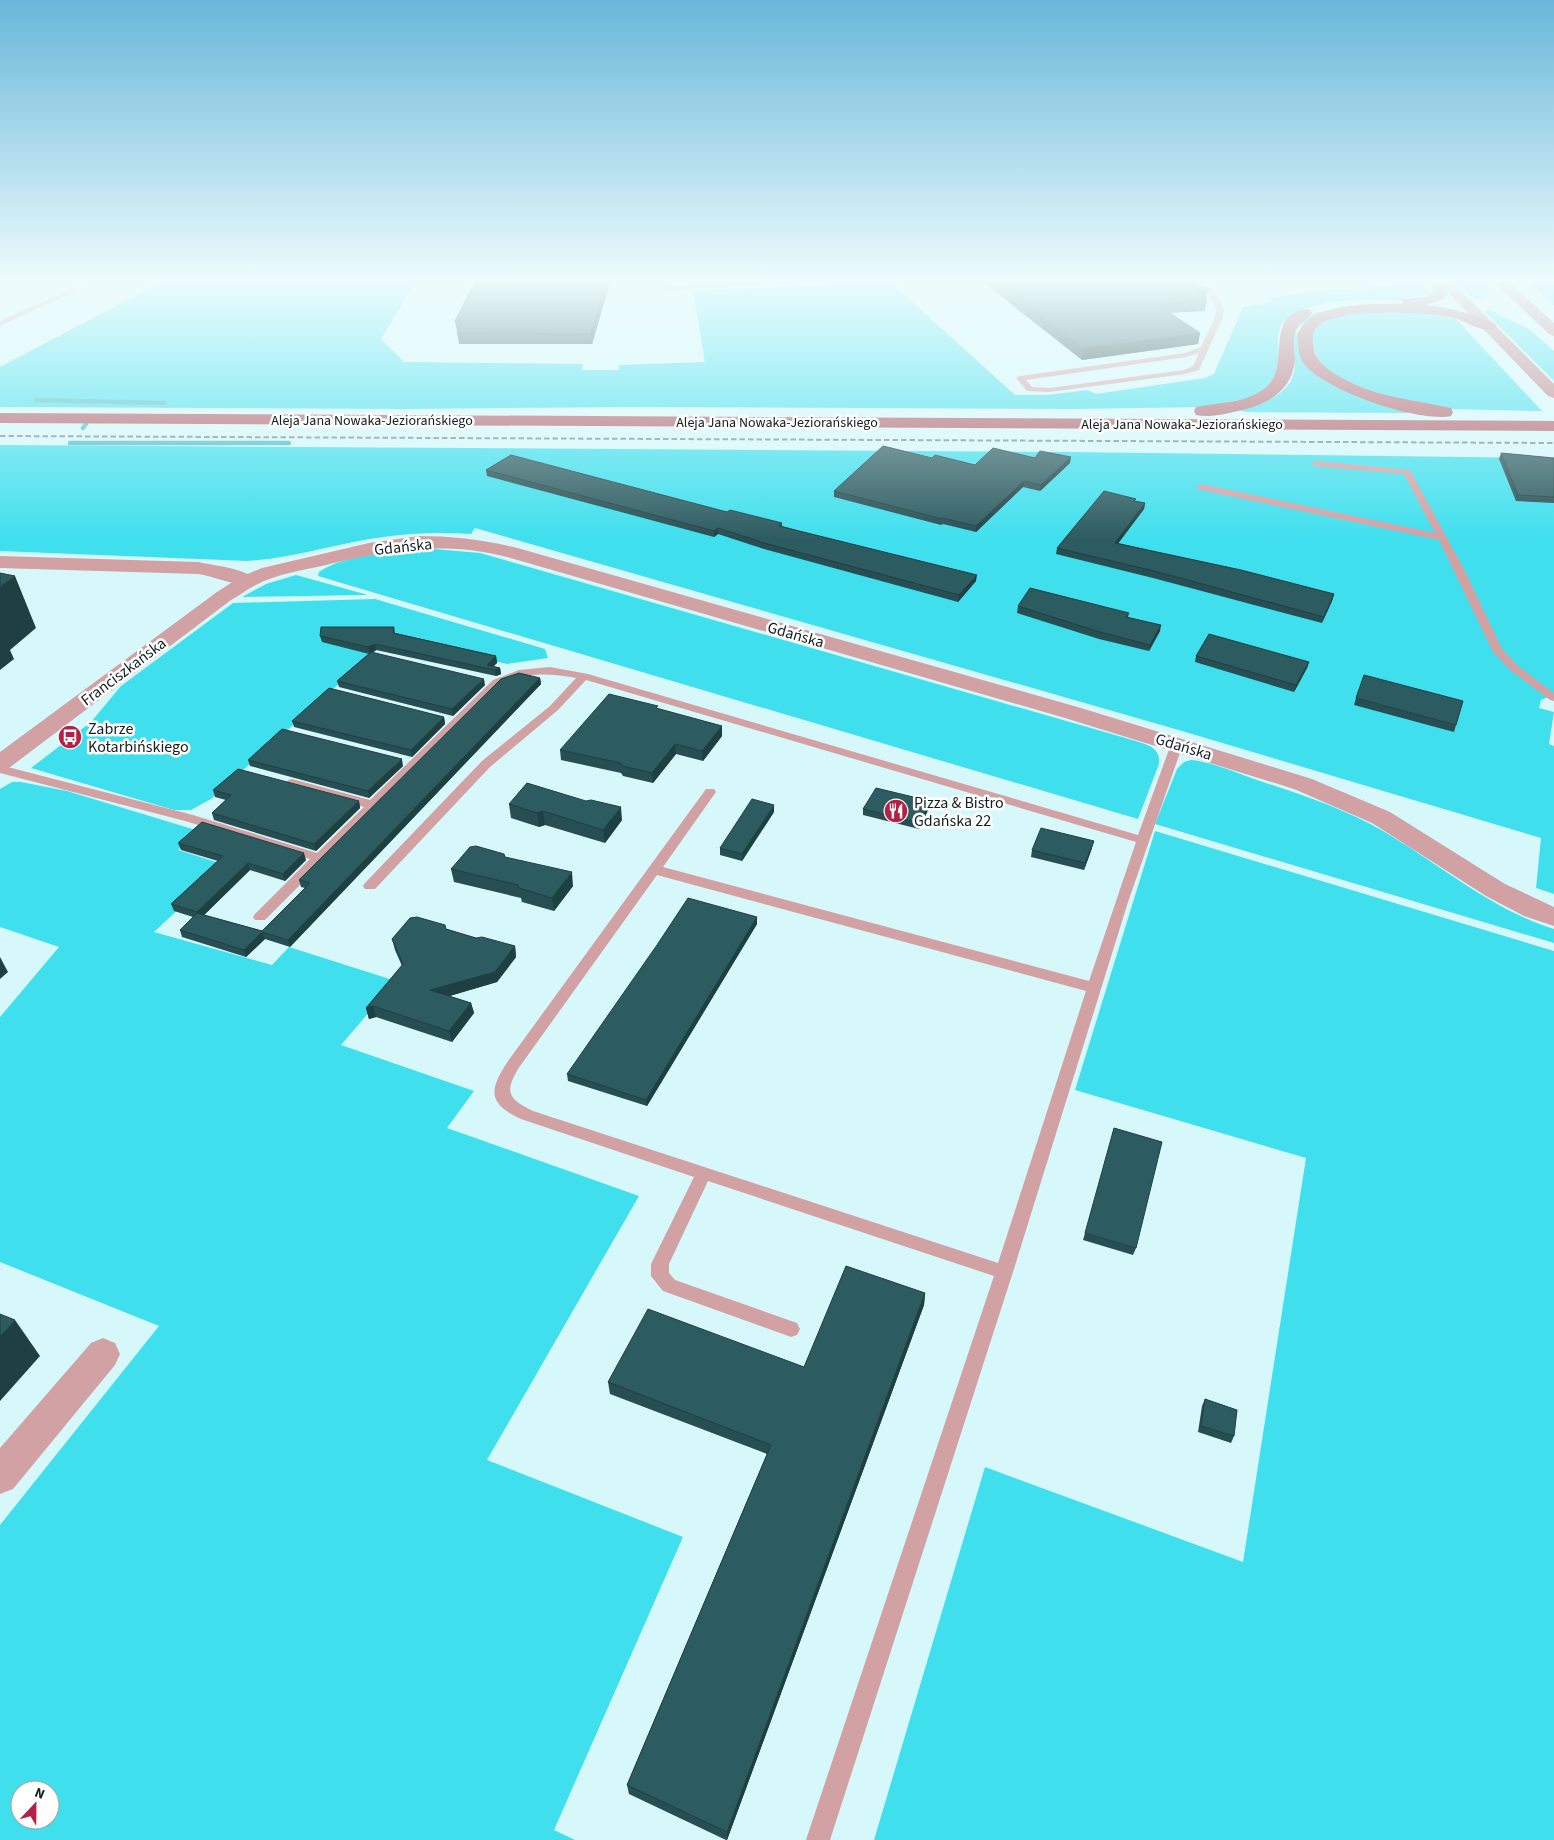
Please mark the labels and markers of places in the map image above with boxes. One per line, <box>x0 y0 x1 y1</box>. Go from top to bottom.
place label: Zabrze Kotarbińskiego <box>88 718 189 758</box>
bus stop icon: Zabrze Kotarbińskiego <box>57 724 83 750</box>
place label: Pizza & Bistro Gdańska 22 <box>914 792 1004 832</box>
restaurant icon: Pizza & Bistro Gdańska 22 <box>883 798 909 824</box>

